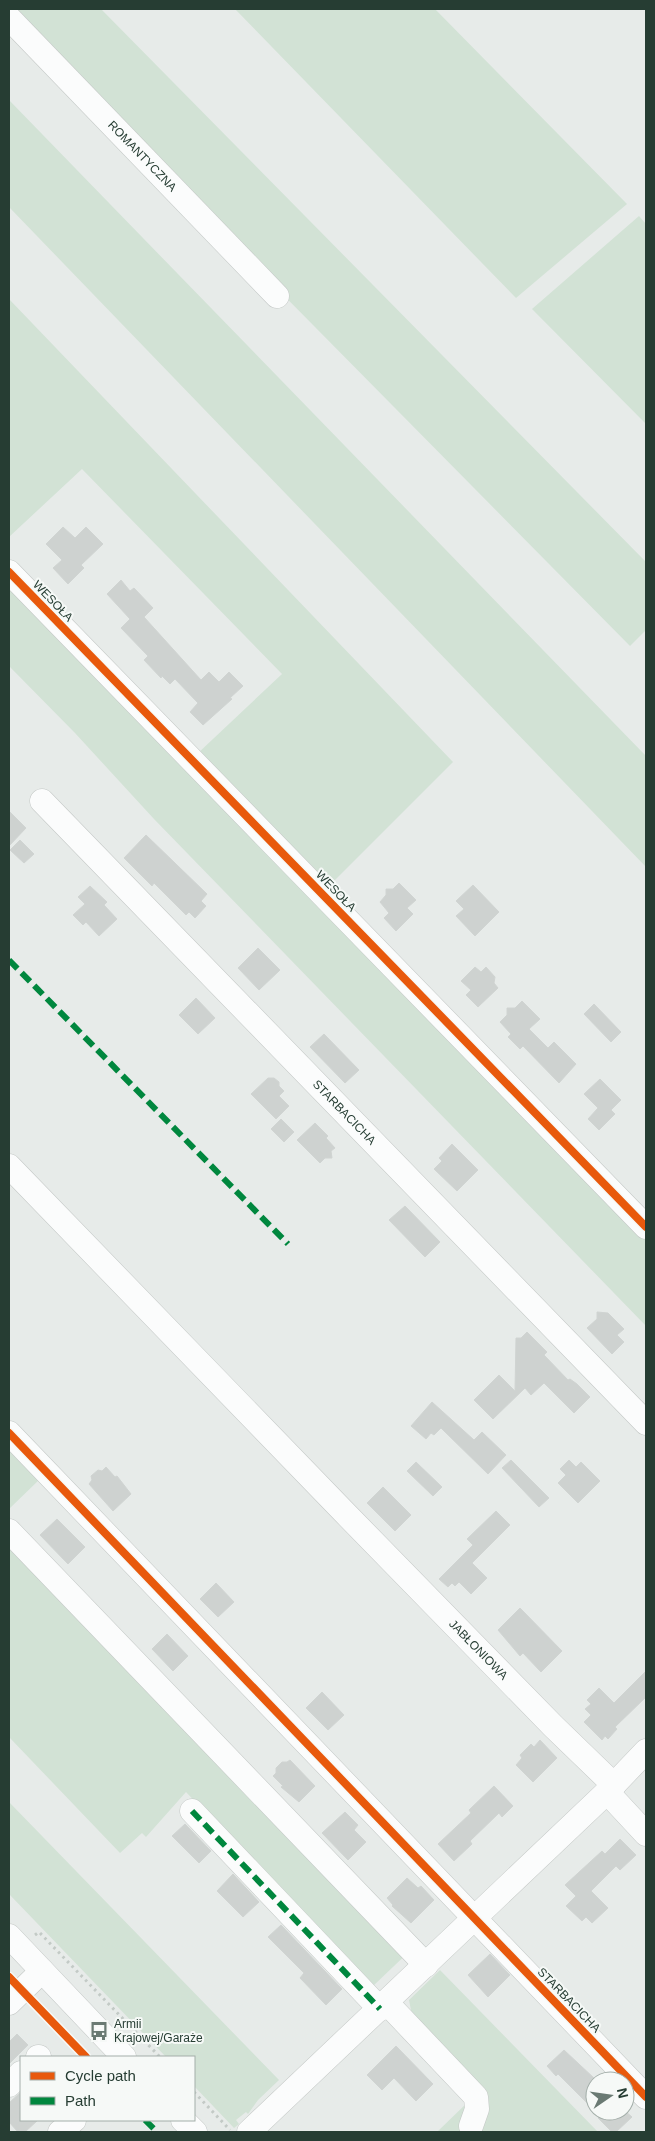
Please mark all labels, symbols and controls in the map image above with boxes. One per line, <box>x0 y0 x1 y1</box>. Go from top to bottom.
street label: ROMANTYCZNA <box>105 118 179 194</box>
street label: WESOŁA <box>30 578 76 624</box>
street label: WESOŁA <box>313 868 359 914</box>
street label: STARBACICHA <box>310 1077 379 1148</box>
street label: JABŁONIOWA <box>446 1617 511 1683</box>
street label: STARBACICHA <box>535 1965 603 2035</box>
place label: Armii Krajowej/Garaże <box>114 2017 203 2045</box>
bus stop icon: Armii Krajowej/Garaże <box>88 2020 110 2042</box>
legend <box>20 2056 195 2121</box>
text: Cycle path <box>65 2067 136 2084</box>
north arrow <box>585 2071 635 2121</box>
text: N <box>614 2086 632 2100</box>
text: Path <box>65 2092 96 2109</box>

